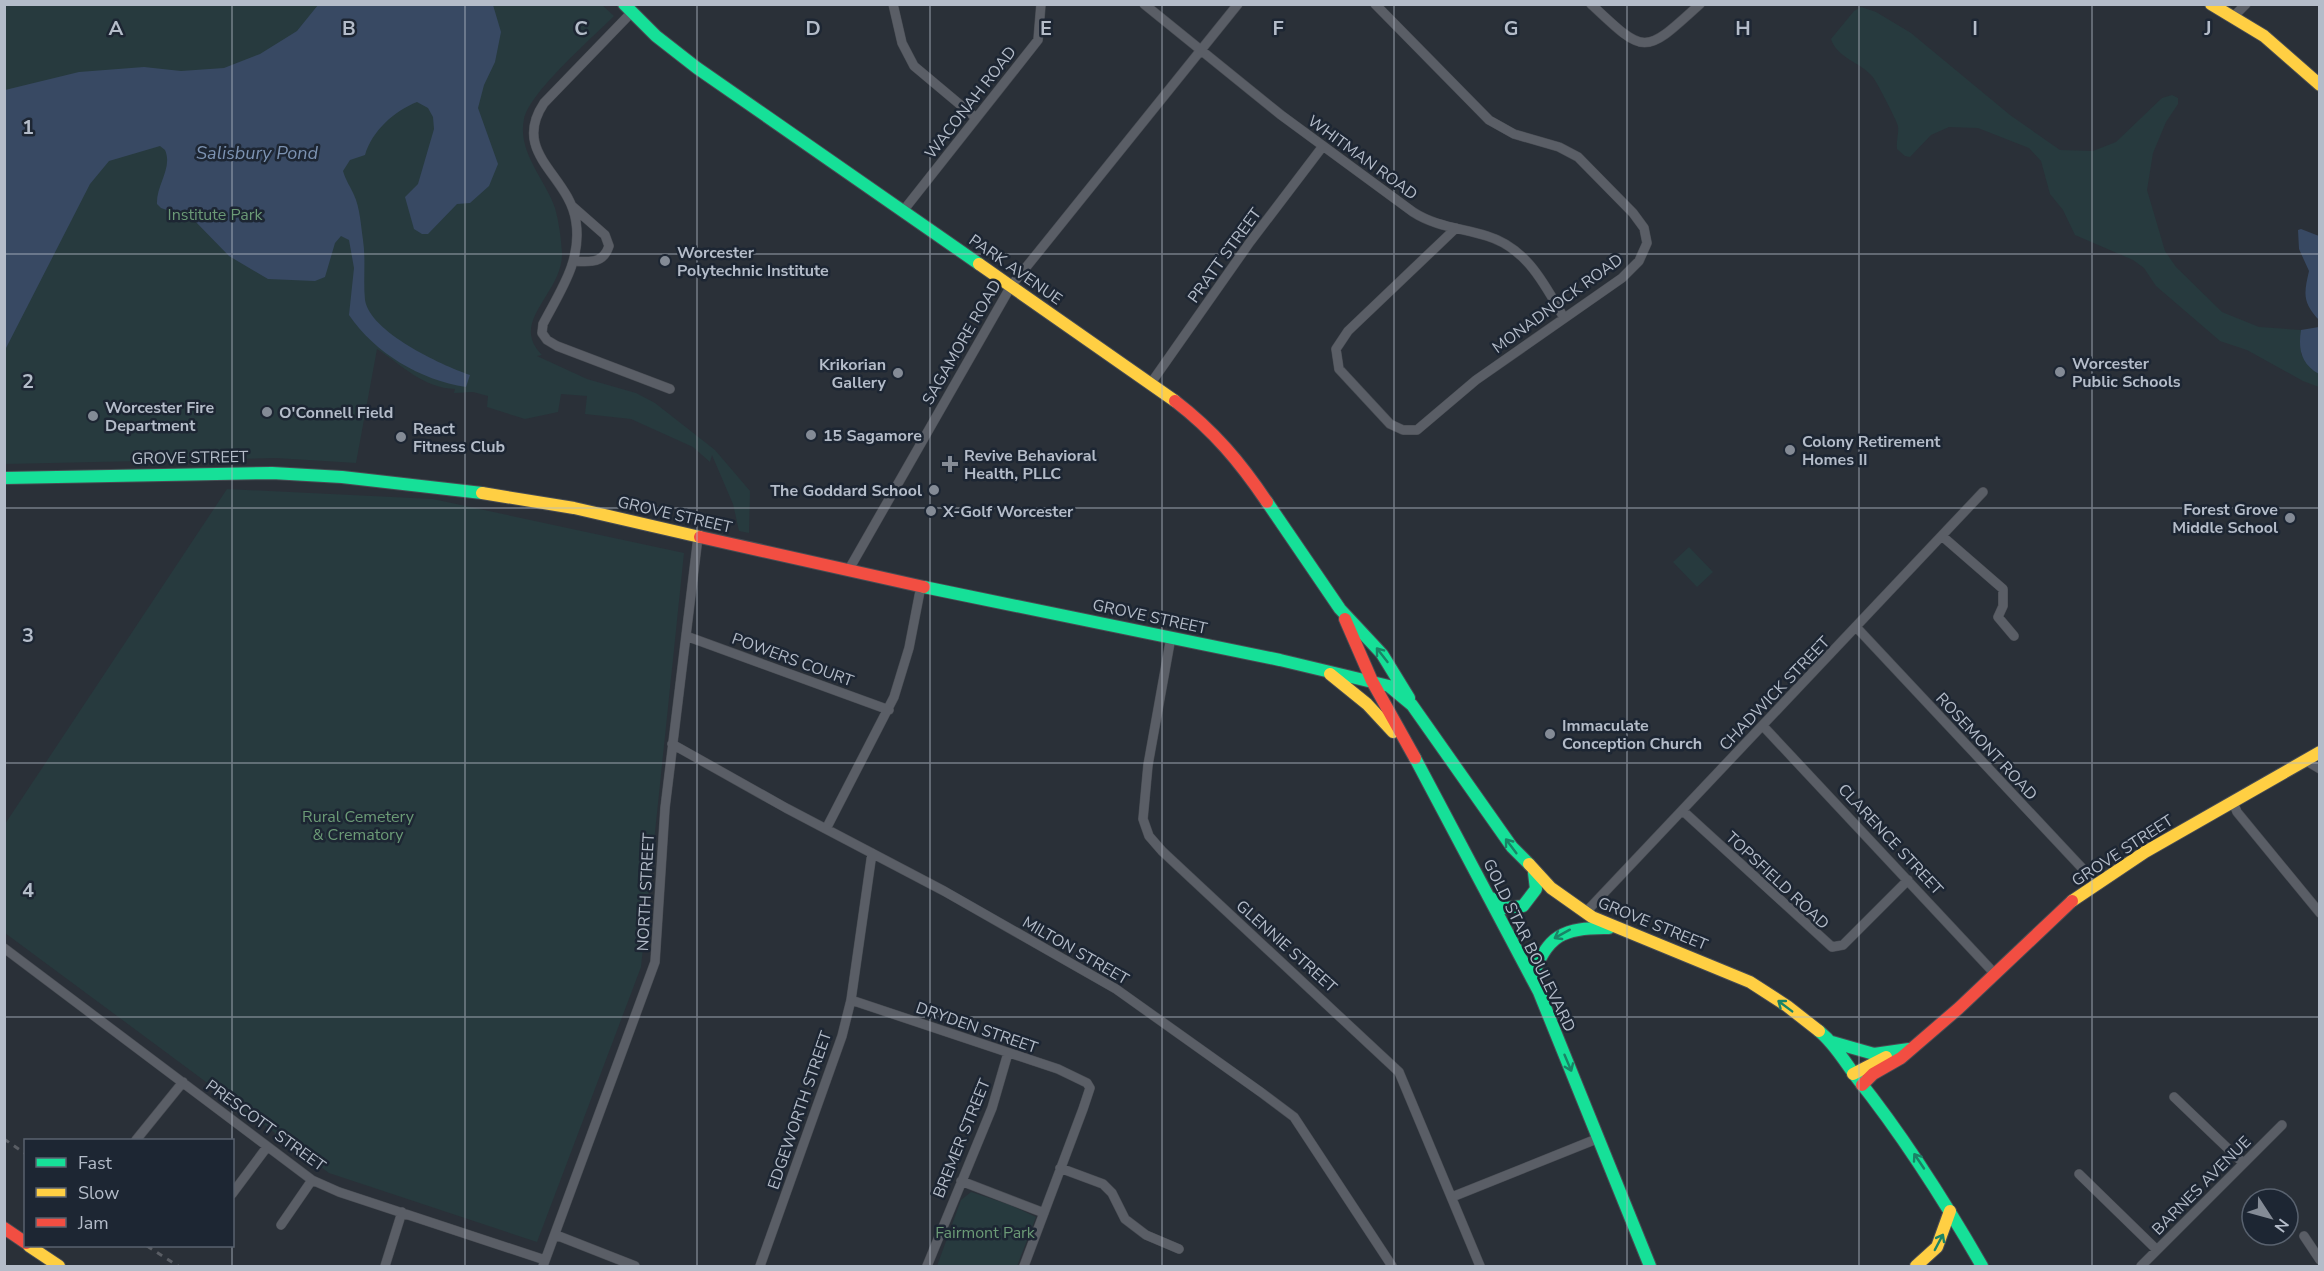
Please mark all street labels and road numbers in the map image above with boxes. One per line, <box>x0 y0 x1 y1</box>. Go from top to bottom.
street label: WACONAH ROAD <box>920 42 1022 163</box>
street label: WHITMAN ROAD <box>1303 110 1422 205</box>
street label: PRATT STREET <box>1183 203 1267 308</box>
street label: PARK AVENUE <box>964 229 1067 310</box>
street label: MONADNOCK ROAD <box>1488 249 1627 359</box>
street label: SAGAMORE ROAD <box>917 276 1007 409</box>
street label: GROVE STREET <box>131 446 249 470</box>
street label: GROVE STREET <box>615 491 734 539</box>
street label: GROVE STREET <box>1090 594 1210 640</box>
street label: POWERS COURT <box>729 628 857 692</box>
street label: CHADWICK STREET <box>1714 632 1835 756</box>
street label: ROSEMONT ROAD <box>1931 688 2042 805</box>
street label: CLARENCE STREET <box>1833 779 1948 900</box>
street label: GROVE STREET <box>2068 810 2178 892</box>
street label: TOPSFIELD ROAD <box>1721 827 1834 935</box>
street label: NORTH STREET <box>632 832 660 952</box>
street label: GOLD STAR BOULEVARD <box>1478 855 1581 1036</box>
street label: GROVE STREET <box>1594 892 1711 956</box>
street label: GLENNIE STREET <box>1231 895 1342 998</box>
street label: MILTON STREET <box>1018 911 1133 990</box>
street label: DRYDEN STREET <box>913 997 1041 1059</box>
street label: EDGEWORTH STREET <box>763 1028 837 1192</box>
street label: PRESCOTT STREET <box>201 1075 330 1177</box>
street label: BREMER STREET <box>928 1075 996 1201</box>
street label: BARNES AVENUE <box>2147 1131 2256 1240</box>

